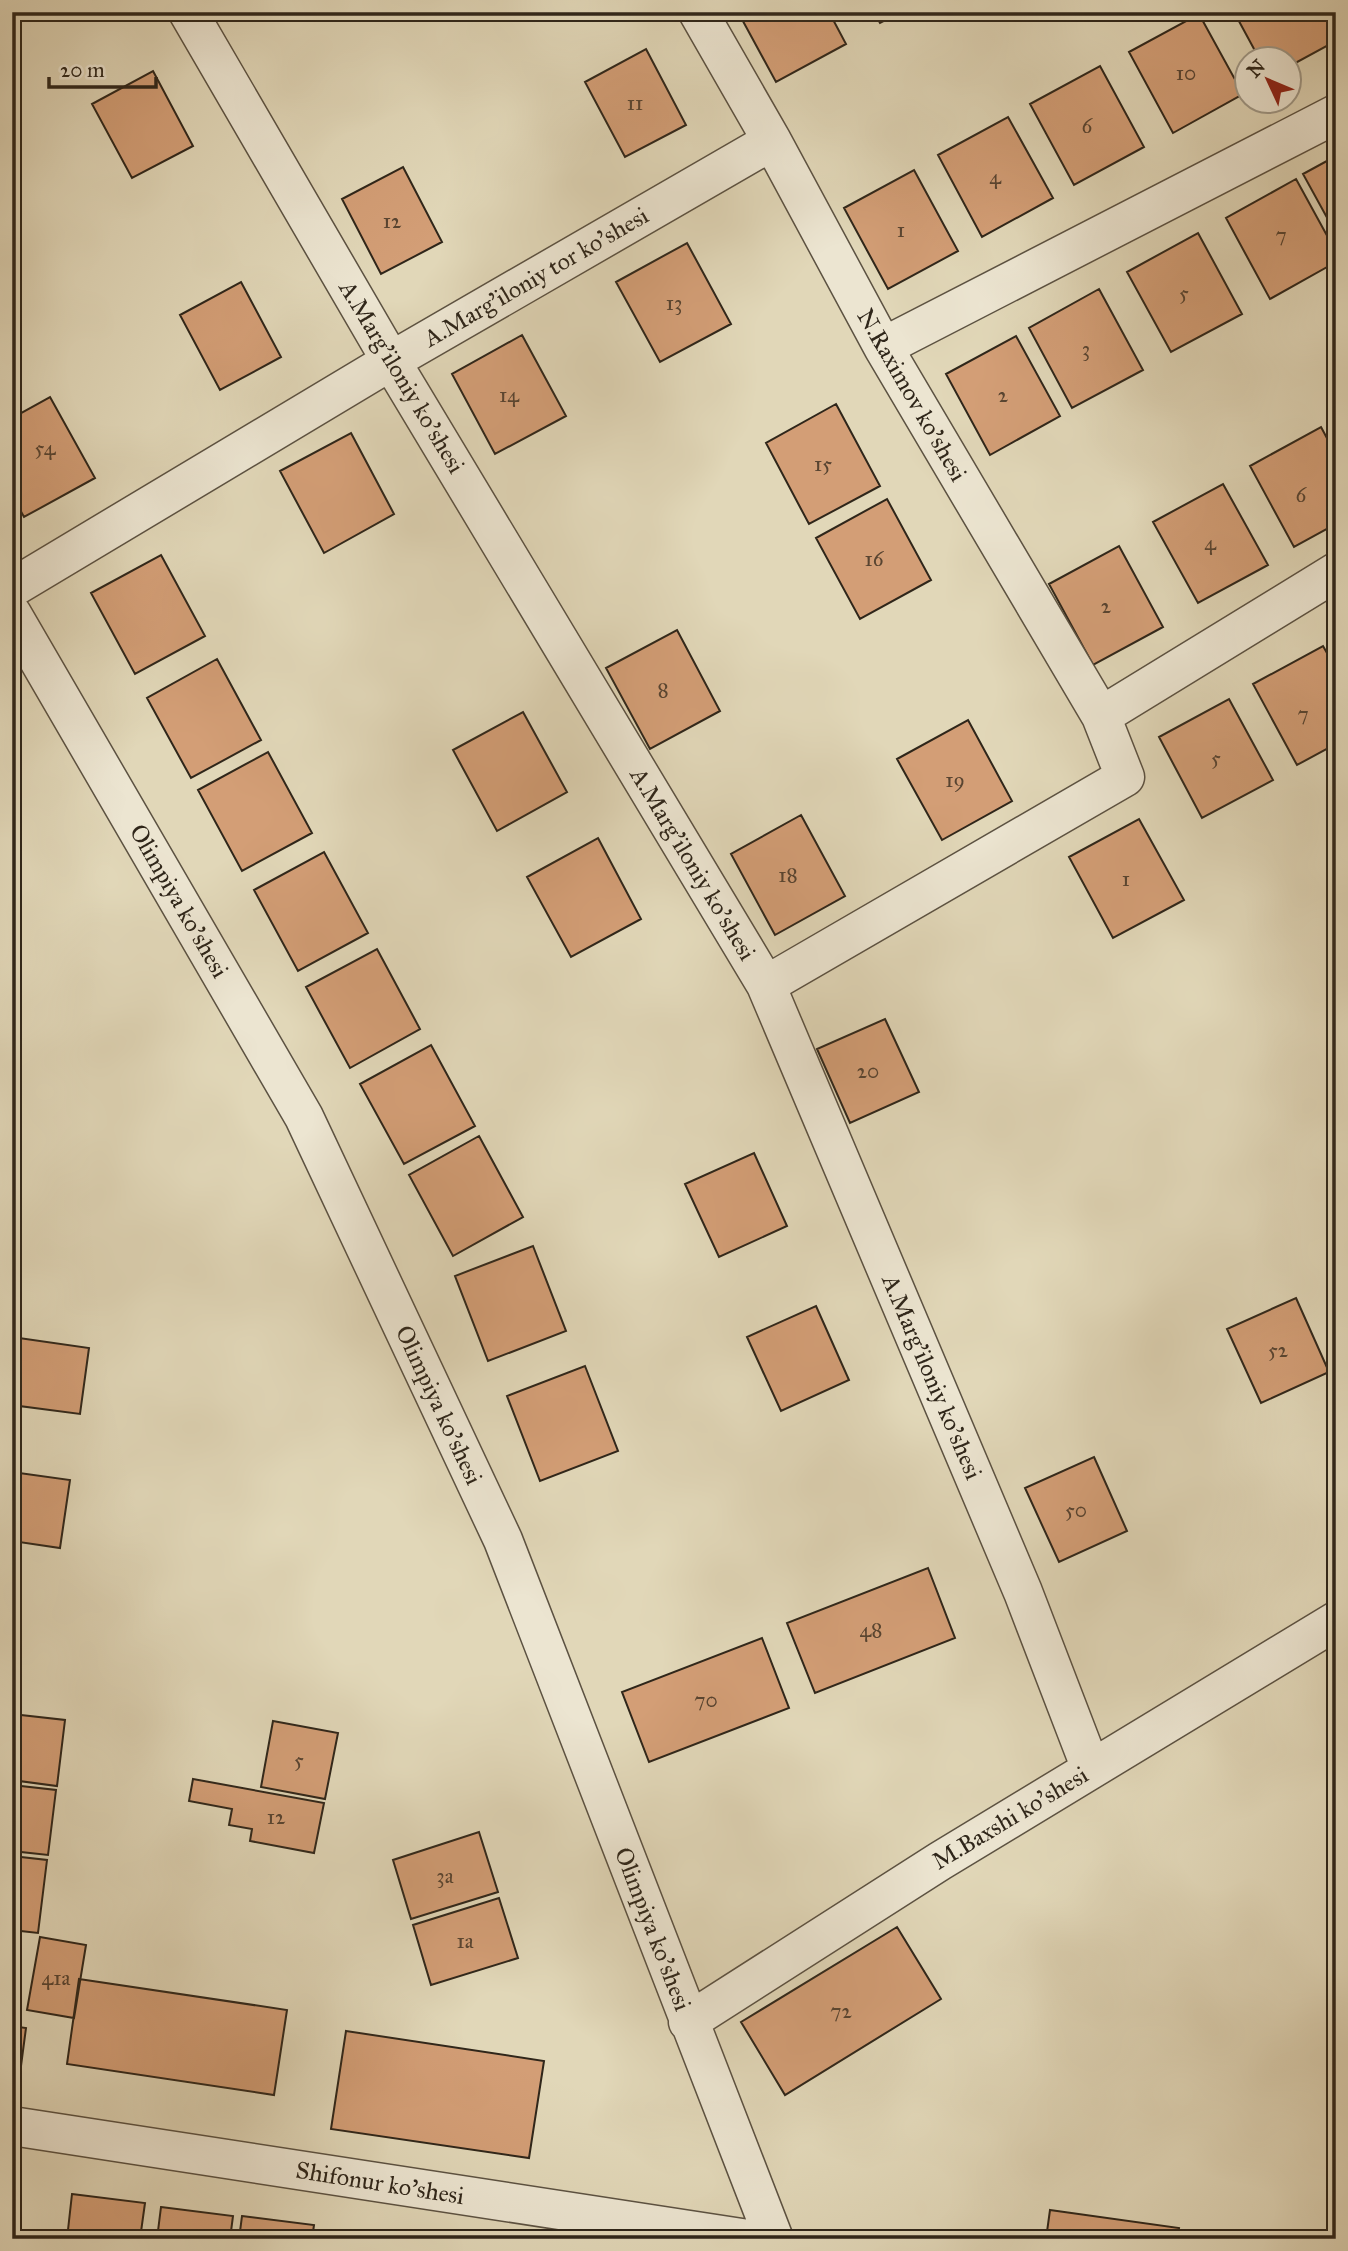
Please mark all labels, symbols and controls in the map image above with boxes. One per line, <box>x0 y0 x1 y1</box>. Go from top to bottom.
scale bar <box>49 46 156 90</box>
north arrow <box>1232 46 1302 116</box>
text: N <box>1242 55 1270 82</box>
text: 20 m <box>60 57 105 83</box>
house number: 10 <box>1176 60 1196 86</box>
house number: 11 <box>627 90 643 116</box>
house number: 6 <box>1082 113 1094 139</box>
house number: 4 <box>989 164 1002 190</box>
street label: A.Marg'iloniy tor ko'shesi <box>417 200 654 354</box>
house number: 12 <box>383 208 402 234</box>
house number: 1 <box>897 217 905 243</box>
house number: 7 <box>1275 222 1287 248</box>
street label: A.Marg'iloniy ko'shesi <box>332 274 472 479</box>
house number: 5 <box>1179 280 1189 306</box>
house number: 13 <box>666 290 682 316</box>
street label: N.Raximov ko'shesi <box>850 303 974 487</box>
house number: 3 <box>1082 336 1090 362</box>
house number: 14 <box>499 382 520 408</box>
house number: 2 <box>998 382 1009 408</box>
house number: 54 <box>35 435 57 461</box>
house number: 15 <box>814 451 832 477</box>
house number: 6 <box>1296 482 1308 508</box>
house number: 4 <box>1204 530 1217 556</box>
house number: 16 <box>864 546 885 572</box>
house number: 2 <box>1101 593 1112 619</box>
house number: 8 <box>657 677 669 703</box>
house number: 7 <box>1297 701 1309 727</box>
house number: 5 <box>1211 745 1221 771</box>
street label: A.Marg'iloniy ko'shesi <box>623 761 763 966</box>
house number: 19 <box>945 767 965 793</box>
street label: Olimpiya ko'shesi <box>123 819 235 984</box>
house number: 18 <box>778 862 798 888</box>
house number: 1 <box>1122 866 1130 892</box>
house number: 20 <box>857 1058 879 1084</box>
street label: A.Marg'iloniy ko'shesi <box>875 1269 989 1484</box>
street label: Olimpiya ko'shesi <box>389 1320 489 1490</box>
house number: 52 <box>1268 1337 1289 1363</box>
house number: 50 <box>1065 1497 1087 1523</box>
house number: 48 <box>860 1617 882 1643</box>
house number: 70 <box>694 1687 718 1713</box>
house number: 5 <box>294 1747 304 1773</box>
street label: M.Baxshi ko'shesi <box>927 1759 1094 1876</box>
house number: 12 <box>267 1804 286 1830</box>
street label: Olimpiya ko'shesi <box>608 1843 698 2015</box>
house number: 3a <box>436 1863 454 1889</box>
house number: 1a <box>456 1928 474 1954</box>
house number: 41a <box>42 1965 71 1991</box>
house number: 72 <box>830 1998 852 2024</box>
street label: Shifonur ko'shesi <box>294 2155 467 2211</box>

